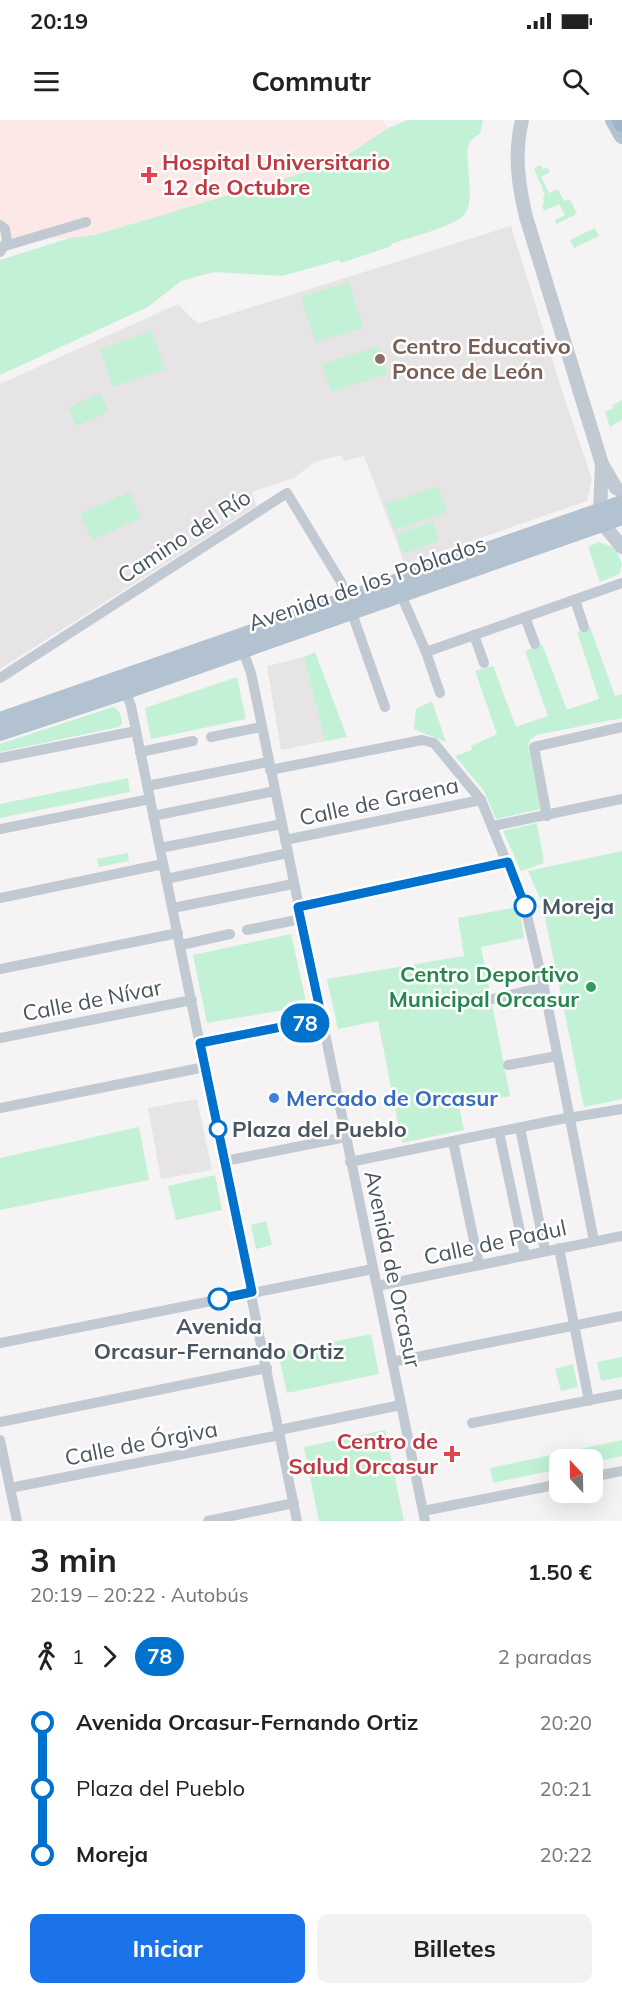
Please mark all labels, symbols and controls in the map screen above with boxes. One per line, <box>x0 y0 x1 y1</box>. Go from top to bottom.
text: 20:19 <box>30 7 88 35</box>
text: Commutr <box>251 64 371 98</box>
icon: menu <box>30 65 63 98</box>
icon: search <box>559 65 592 98</box>
place label: Hospital Universitario 12 de Octubre <box>162 148 390 201</box>
marker: Hospital Universitario 12 de Octubre <box>140 166 158 184</box>
place label: Centro Educativo Ponce de León <box>392 332 571 385</box>
marker: Centro Educativo Ponce de León <box>373 352 387 366</box>
street label: Camino del Río <box>112 483 256 589</box>
street label: Avenida de los Poblados <box>245 529 489 637</box>
street label: Calle de Graena <box>297 770 461 832</box>
place label: Moreja <box>542 892 614 920</box>
marker: Moreja <box>514 895 536 917</box>
place label: Centro Deportivo Municipal Orcasur <box>389 960 579 1013</box>
street label: Calle de Nívar <box>20 973 164 1027</box>
marker: Centro Deportivo Municipal Orcasur <box>584 980 598 994</box>
line badge: 78 <box>278 1004 332 1042</box>
text: 78 <box>292 1010 318 1036</box>
place label: Mercado de Orcasur <box>286 1084 498 1112</box>
marker: Mercado de Orcasur <box>267 1091 281 1105</box>
place label: Plaza del Pueblo <box>232 1115 407 1143</box>
marker: Plaza del Pueblo <box>209 1120 227 1138</box>
street label: Avenida de Orcasur <box>358 1168 428 1370</box>
street label: Calle de Padul <box>421 1213 569 1271</box>
marker: Avenida Orcasur-Fernando Ortiz <box>208 1288 230 1310</box>
place label: Avenida Orcasur-Fernando Ortiz <box>94 1312 344 1365</box>
street label: Calle de Órgiva <box>62 1414 220 1472</box>
place label: Centro de Salud Orcasur <box>288 1427 438 1480</box>
marker: Centro de Salud Orcasur <box>443 1445 461 1463</box>
north arrow <box>549 1449 603 1503</box>
map controls <box>549 1449 603 1503</box>
text: 3 min <box>30 1539 117 1580</box>
text: 1.50 € <box>528 1558 592 1586</box>
text: 20:19 – 20:22 · Autobús <box>30 1582 249 1607</box>
icon: walk <box>30 1640 63 1673</box>
icon: forward <box>93 1640 126 1673</box>
text: 78 <box>147 1643 172 1669</box>
text: 1 <box>72 1644 84 1669</box>
text: 2 paradas <box>498 1644 592 1669</box>
text: Avenida Orcasur-Fernando Ortiz <box>76 1708 418 1736</box>
text: 20:20 <box>539 1710 592 1735</box>
text: Plaza del Pueblo <box>76 1774 245 1802</box>
text: 20:21 <box>539 1776 592 1801</box>
text: Moreja <box>76 1840 148 1868</box>
text: 20:22 <box>539 1842 592 1867</box>
button: Iniciar <box>30 1914 305 1983</box>
button: Billetes <box>317 1914 592 1983</box>

